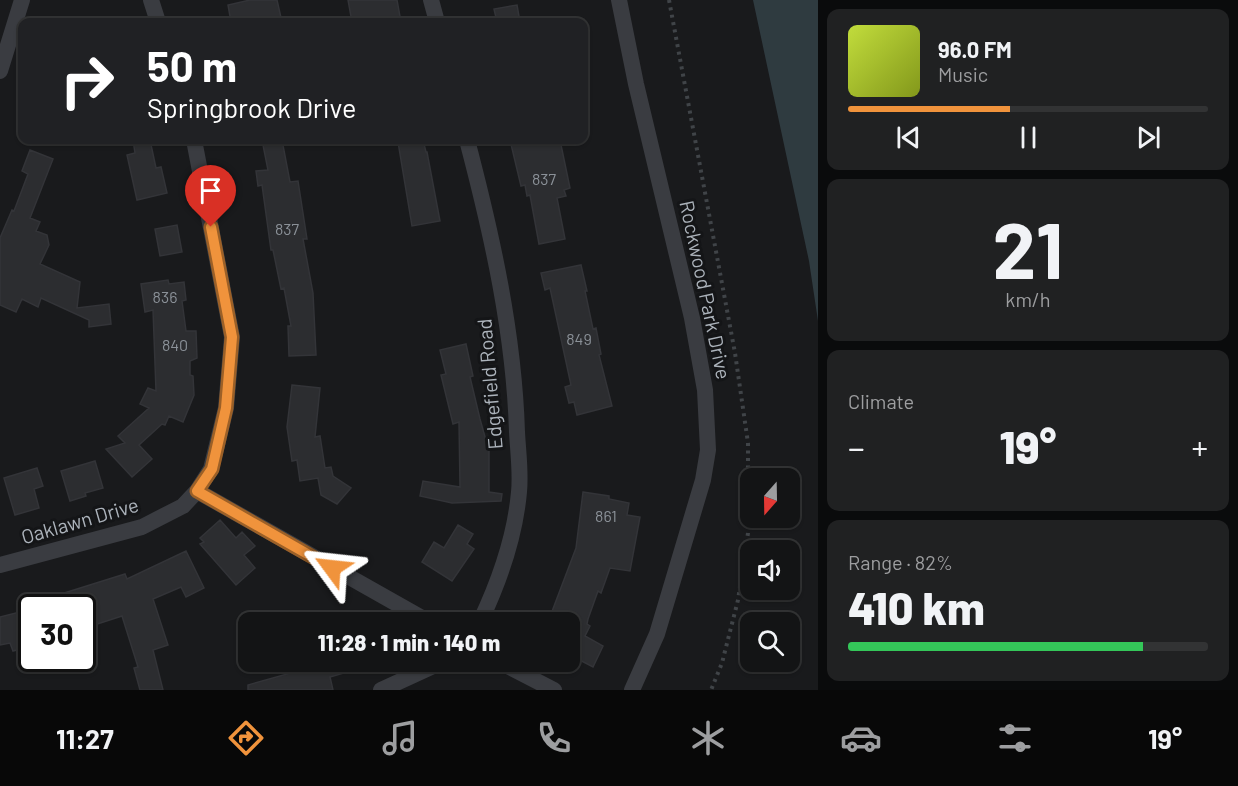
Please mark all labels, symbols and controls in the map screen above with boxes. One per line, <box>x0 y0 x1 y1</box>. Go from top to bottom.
text: 96.0 FM <box>938 36 1012 62</box>
text: 50 m <box>147 40 237 90</box>
icon: right <box>48 42 126 120</box>
text: Music <box>938 62 988 86</box>
text: Springbrook Drive <box>147 91 356 123</box>
icon: previous <box>892 121 925 154</box>
icon: pause <box>1012 121 1045 154</box>
icon: next <box>1132 121 1165 154</box>
pin <box>185 165 236 227</box>
house number: 837 <box>532 169 556 188</box>
icon: arrive <box>194 174 227 207</box>
street label: Rockwood Park Drive <box>675 198 737 381</box>
text: 21 <box>993 201 1063 295</box>
house number: 837 <box>275 219 299 238</box>
house number: 836 <box>153 287 177 306</box>
text: km/h <box>1005 287 1051 311</box>
street label: Edgefield Road <box>471 318 507 450</box>
house number: 849 <box>566 329 592 348</box>
house number: 840 <box>162 335 188 354</box>
text: Climate <box>848 389 914 413</box>
text: 19° <box>1000 419 1056 473</box>
text: − <box>848 427 865 467</box>
text: + <box>1192 427 1208 467</box>
north arrow <box>740 468 800 528</box>
map controls <box>740 468 800 672</box>
street label: Oaklawn Drive <box>18 492 141 548</box>
house number: 861 <box>595 506 617 525</box>
position arrow <box>300 536 364 600</box>
button: sound <box>740 540 800 600</box>
text: Range · 82% <box>848 550 953 574</box>
text: 410 km <box>848 580 985 634</box>
speed limit sign: 30 <box>18 594 96 672</box>
button: search <box>740 612 800 672</box>
text: 11:28 · 1 min · 140 m <box>318 629 500 655</box>
icon: directions <box>225 717 267 759</box>
icon: music <box>379 717 421 759</box>
icon: phone <box>533 717 575 759</box>
icon: climate <box>687 717 729 759</box>
icon: car <box>840 717 882 759</box>
icon: filters <box>994 717 1036 759</box>
text: 11:27 <box>56 722 114 754</box>
text: 19° <box>1148 722 1182 754</box>

